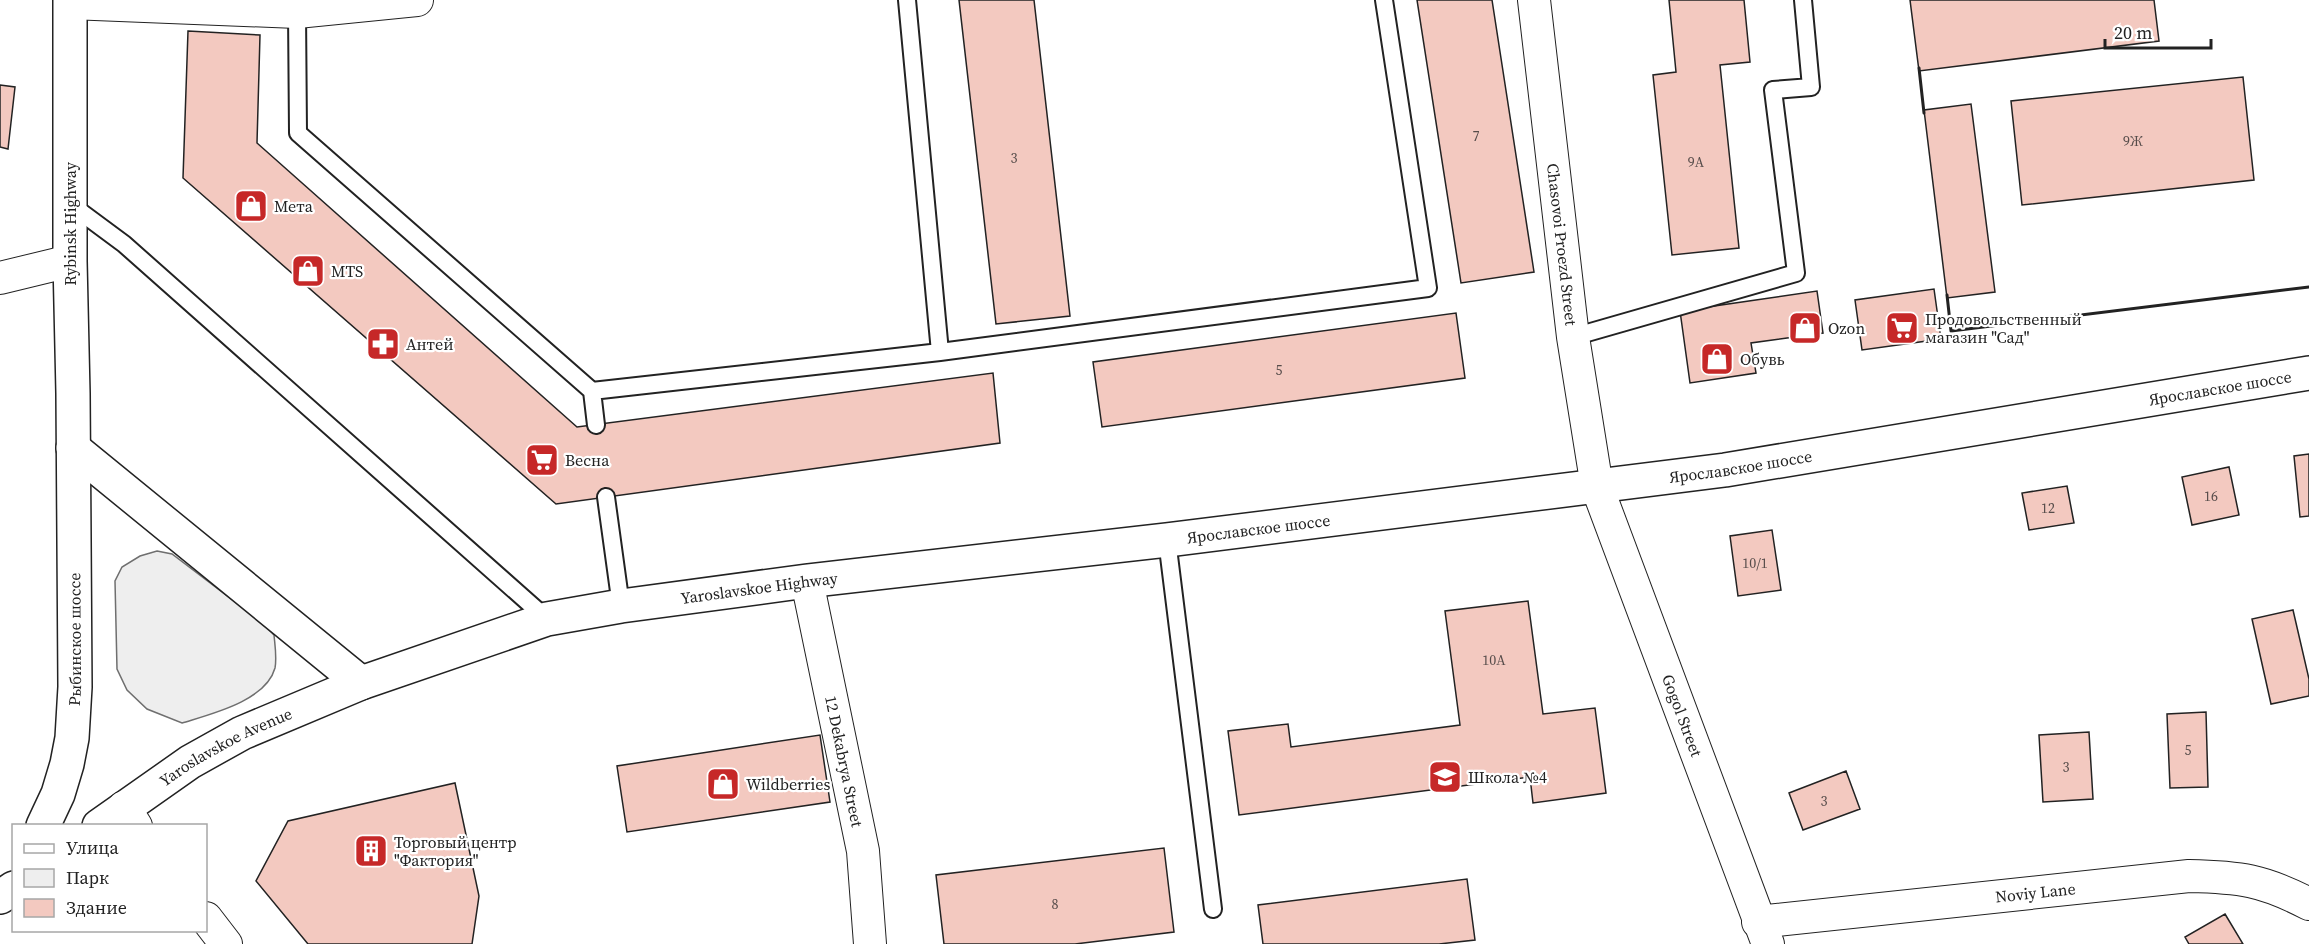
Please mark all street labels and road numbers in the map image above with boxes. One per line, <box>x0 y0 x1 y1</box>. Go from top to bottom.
street label: Rybinsk Highway <box>59 161 81 286</box>
street label: Chasovoi Proezd Street <box>1542 162 1583 327</box>
street label: Ярославское шоссе <box>2147 365 2293 410</box>
street label: Ярославское шоссе <box>1668 445 1814 488</box>
street label: Ярославское шоссе <box>1186 509 1332 548</box>
street label: Yaroslavskoe Highway <box>679 567 840 609</box>
street label: Рыбинское шоссе <box>63 573 86 706</box>
street label: Gogol Street <box>1657 671 1708 760</box>
street label: 12 Dekabrya Street <box>820 694 869 830</box>
street label: Yaroslavskoe Avenue <box>155 702 295 791</box>
street label: Noviy Lane <box>1994 877 2077 908</box>

